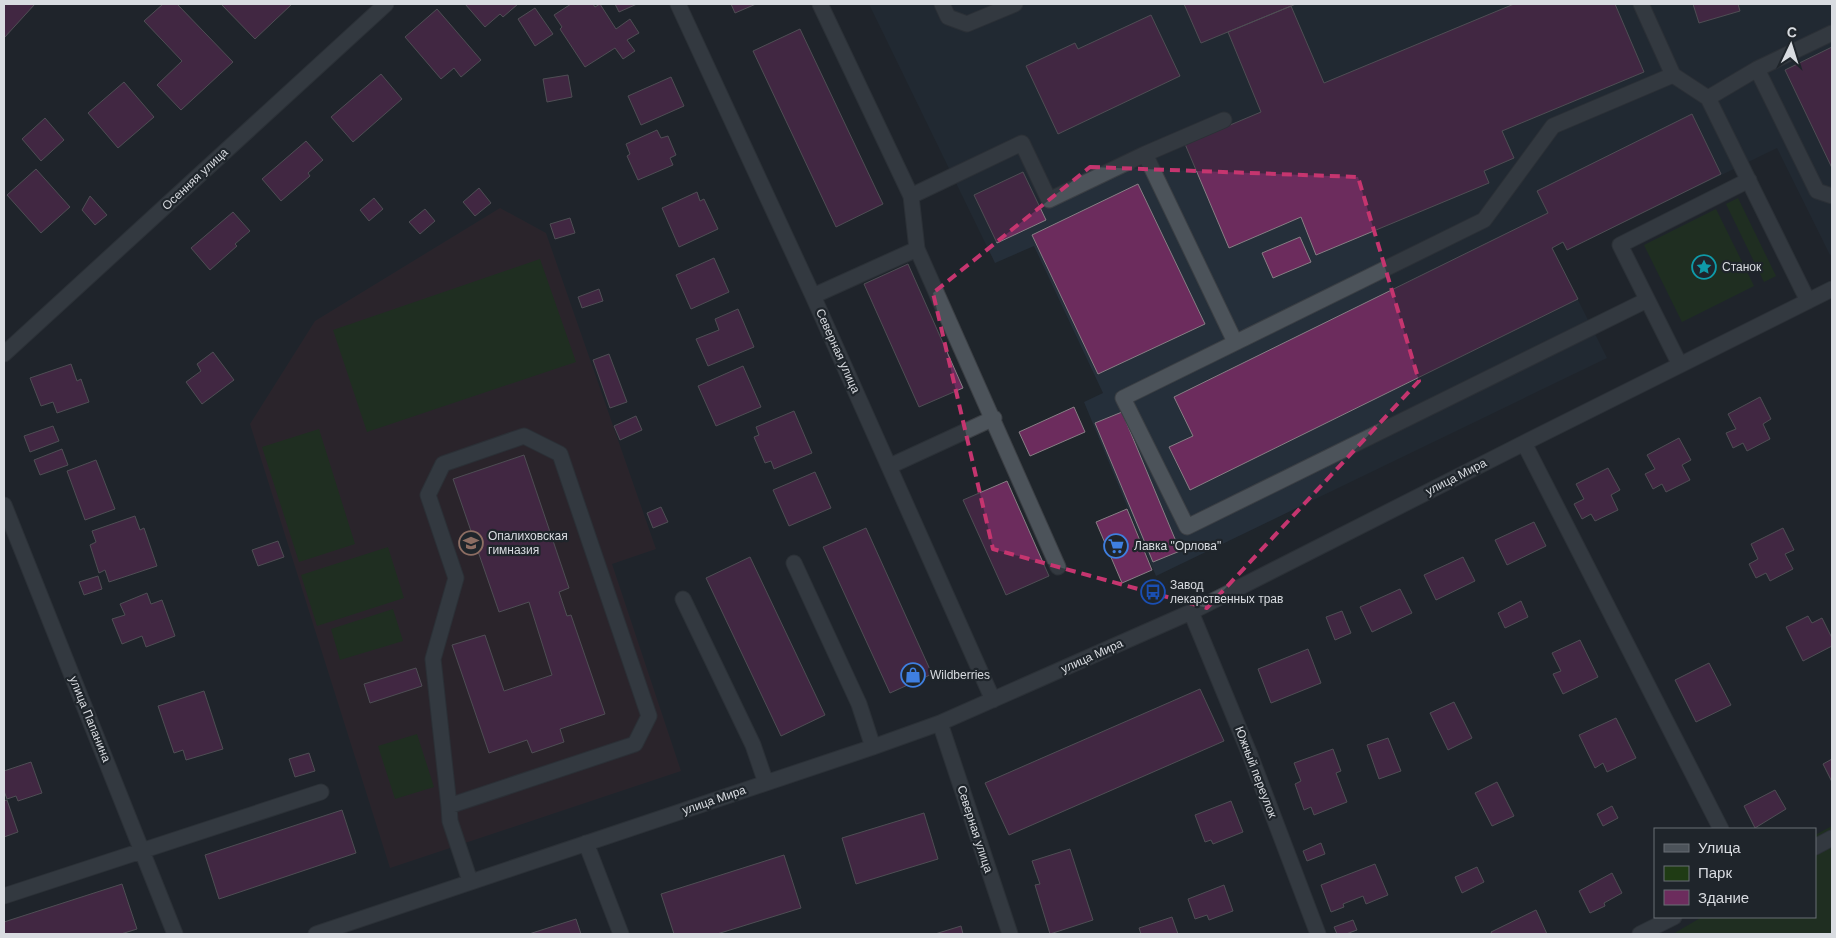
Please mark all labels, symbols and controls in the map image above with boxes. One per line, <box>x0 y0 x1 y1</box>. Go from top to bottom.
north arrow <box>1766 20 1816 70</box>
text: С <box>1786 24 1798 40</box>
street label: Осенняя улица <box>159 145 231 213</box>
place icon: Станок <box>1691 254 1717 280</box>
place label: Станок <box>1722 260 1762 274</box>
street label: Северная улица <box>813 307 863 396</box>
street label: улица Мира <box>1423 456 1489 498</box>
place label: Опалиховская гимназия <box>488 529 568 557</box>
school or university icon: Опалиховская гимназия <box>458 530 484 556</box>
supermarket icon: Лавка "Орлова" <box>1103 533 1129 559</box>
place label: Лавка "Орлова" <box>1134 539 1221 553</box>
place label: Завод лекарственных трав <box>1170 578 1283 606</box>
bus stop icon: Завод лекарственных трав <box>1140 579 1166 605</box>
street label: улица Мира <box>1059 636 1125 676</box>
shop icon: Wildberries <box>900 662 926 688</box>
place label: Wildberries <box>930 668 990 682</box>
street label: улица Папанина <box>66 674 114 764</box>
street label: Южный переулок <box>1232 724 1280 820</box>
street label: улица Мира <box>680 782 748 817</box>
street label: Северная улица <box>954 784 996 875</box>
legend <box>1654 828 1816 918</box>
text: Улица <box>1698 839 1741 856</box>
text: Парк <box>1698 864 1732 881</box>
text: Здание <box>1698 889 1749 906</box>

